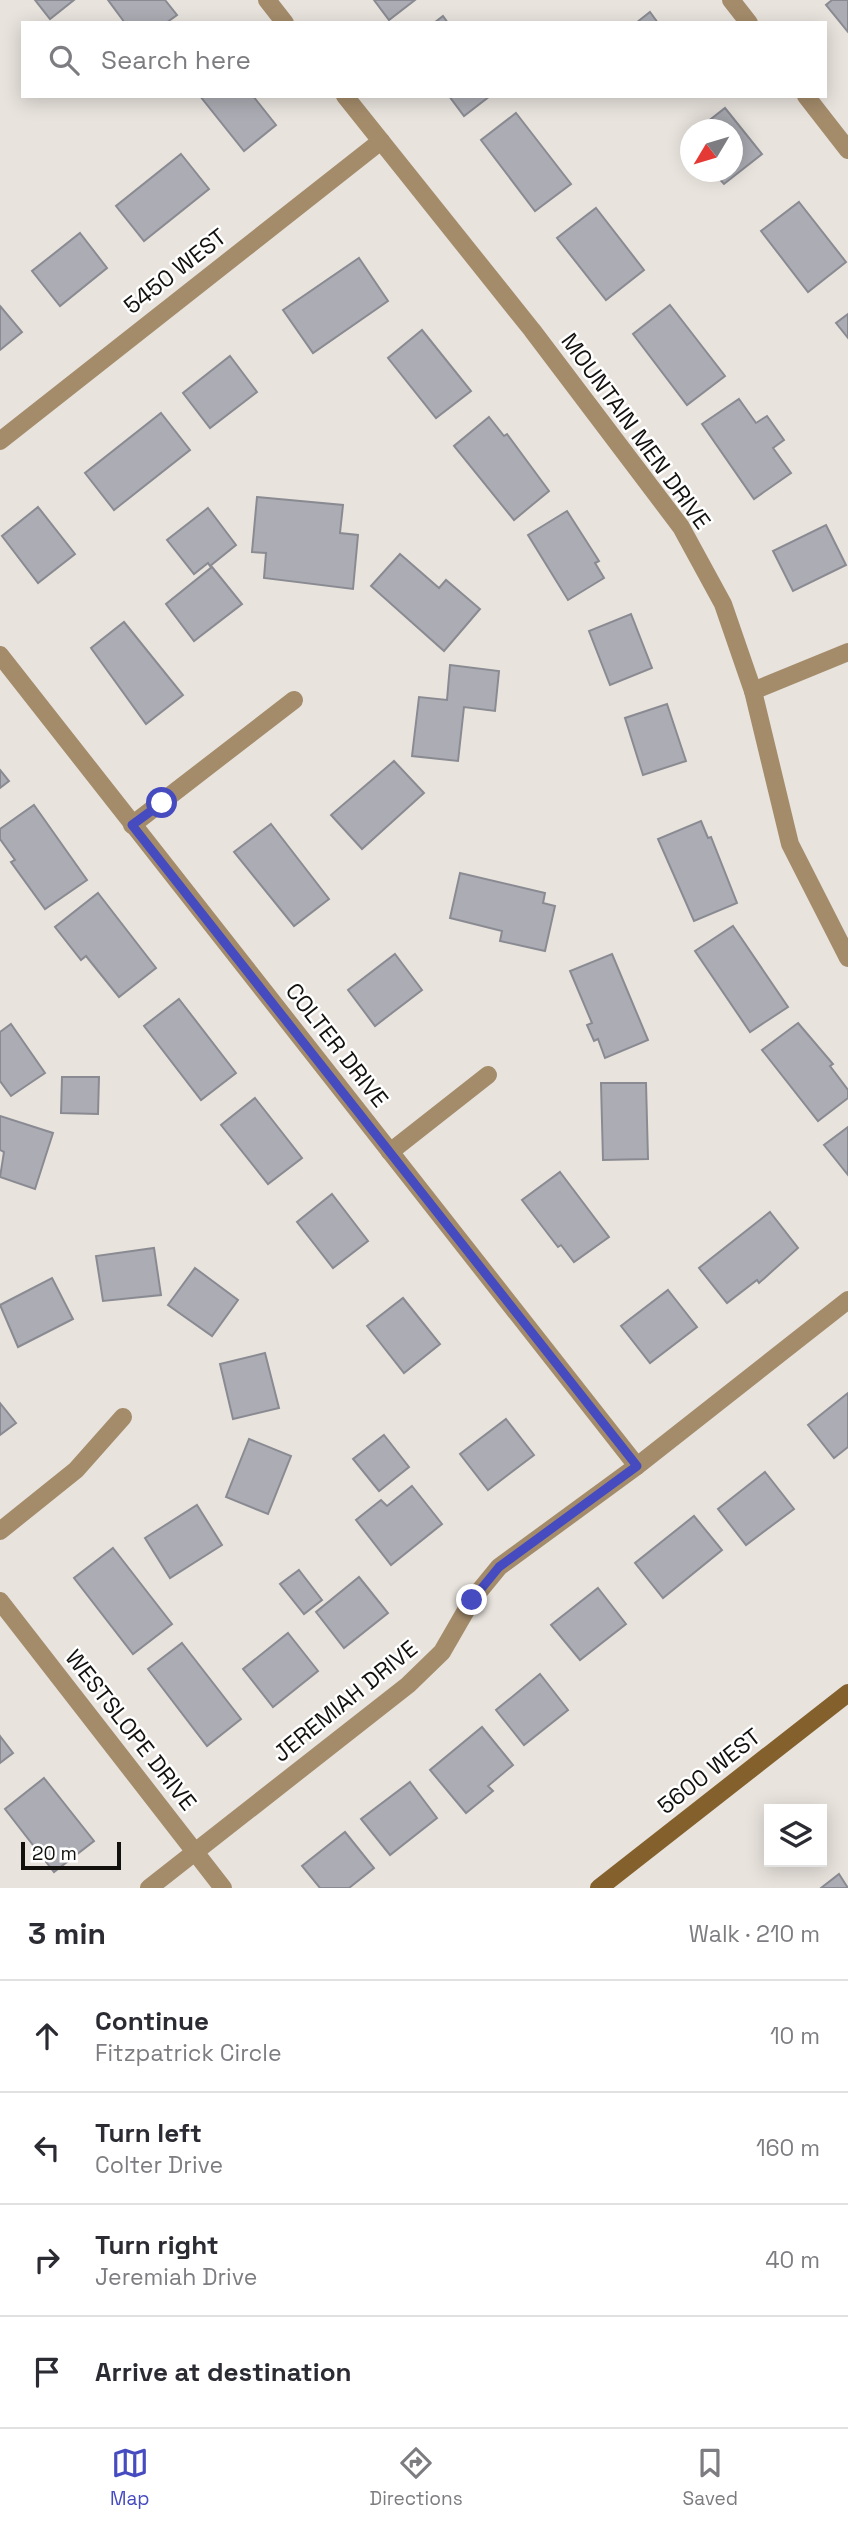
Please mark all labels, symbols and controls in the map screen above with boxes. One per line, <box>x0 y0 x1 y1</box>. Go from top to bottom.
search box <box>21 21 827 98</box>
icon: search <box>45 41 83 79</box>
text: Search here <box>101 43 251 77</box>
north arrow <box>680 119 743 182</box>
street label: 5450 WEST <box>118 221 232 321</box>
street label: MOUNTAIN MEN DRIVE <box>555 327 717 535</box>
route start <box>146 787 177 818</box>
street label: COLTER DRIVE <box>279 977 395 1113</box>
route end <box>456 1584 487 1615</box>
street label: JEREMIAH DRIVE <box>267 1633 423 1769</box>
street label: WESTSLOPE DRIVE <box>59 1643 203 1817</box>
street label: 5600 WEST <box>651 1721 767 1821</box>
map controls <box>764 1804 827 1867</box>
button: layers <box>764 1804 827 1867</box>
scale bar <box>21 1839 121 1871</box>
text: 20 m <box>32 1841 77 1866</box>
text: 3 min <box>28 1914 106 1953</box>
text: Walk · 210 m <box>689 1919 820 1949</box>
text: Continue <box>95 2004 209 2038</box>
icon: ahead <box>28 2017 66 2055</box>
text: 10 m <box>770 2021 820 2051</box>
text: Fitzpatrick Circle <box>95 2038 282 2068</box>
text: Turn left <box>95 2116 202 2150</box>
icon: left <box>28 2129 66 2167</box>
text: 160 m <box>756 2133 820 2163</box>
text: Colter Drive <box>95 2150 223 2180</box>
text: Turn right <box>95 2228 219 2262</box>
icon: right <box>28 2241 66 2279</box>
text: 40 m <box>765 2245 820 2275</box>
text: Jeremiah Drive <box>95 2262 257 2292</box>
icon: arrive <box>28 2353 66 2391</box>
text: Arrive at destination <box>95 2355 352 2389</box>
tab: Map <box>110 2444 150 2511</box>
tab: Directions <box>370 2444 463 2511</box>
tab: Saved <box>683 2444 738 2511</box>

